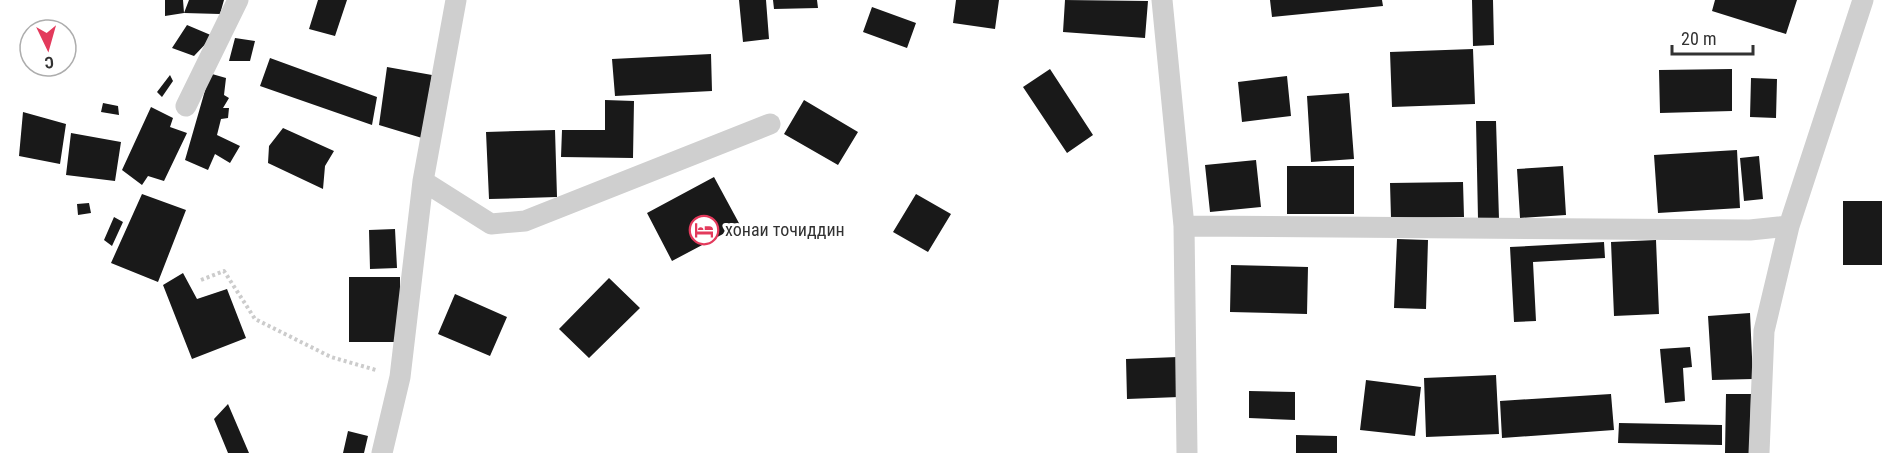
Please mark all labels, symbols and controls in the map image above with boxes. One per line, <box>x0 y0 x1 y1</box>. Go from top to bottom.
north arrow <box>18 18 78 78</box>
scale bar <box>1672 18 1753 56</box>
text: 20 m <box>1681 28 1716 49</box>
text: С <box>44 53 55 72</box>
hotel icon: хонаи точиддин <box>688 214 720 246</box>
place label: хонаи точиддин <box>725 219 845 240</box>

